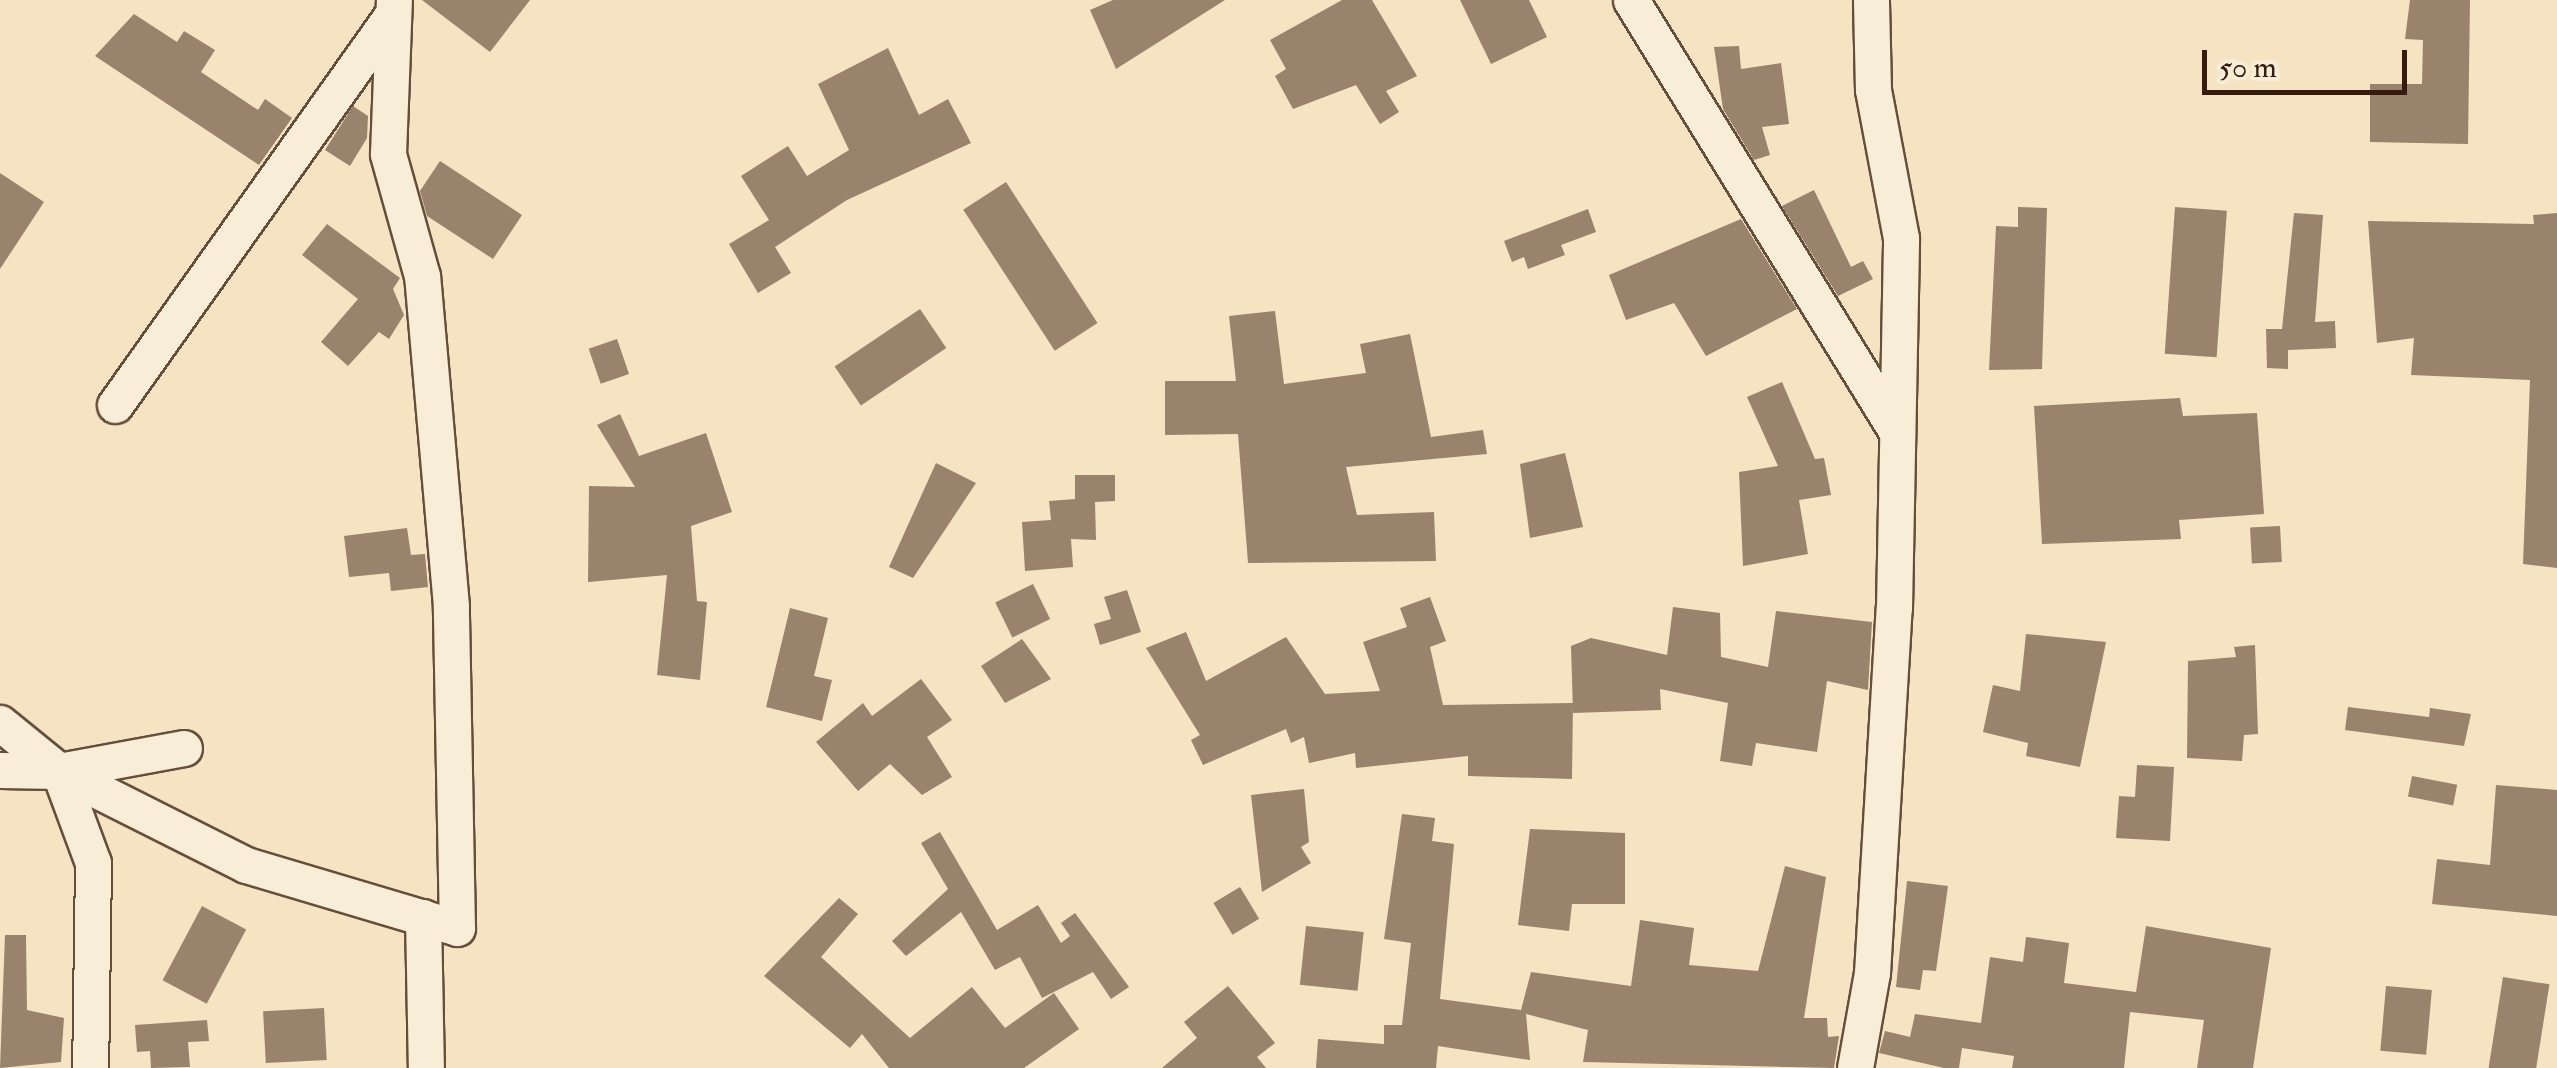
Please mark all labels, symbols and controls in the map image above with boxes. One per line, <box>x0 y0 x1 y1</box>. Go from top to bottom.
scale bar <box>2207 30 2412 92</box>
text: 50 m <box>2219 49 2277 86</box>

